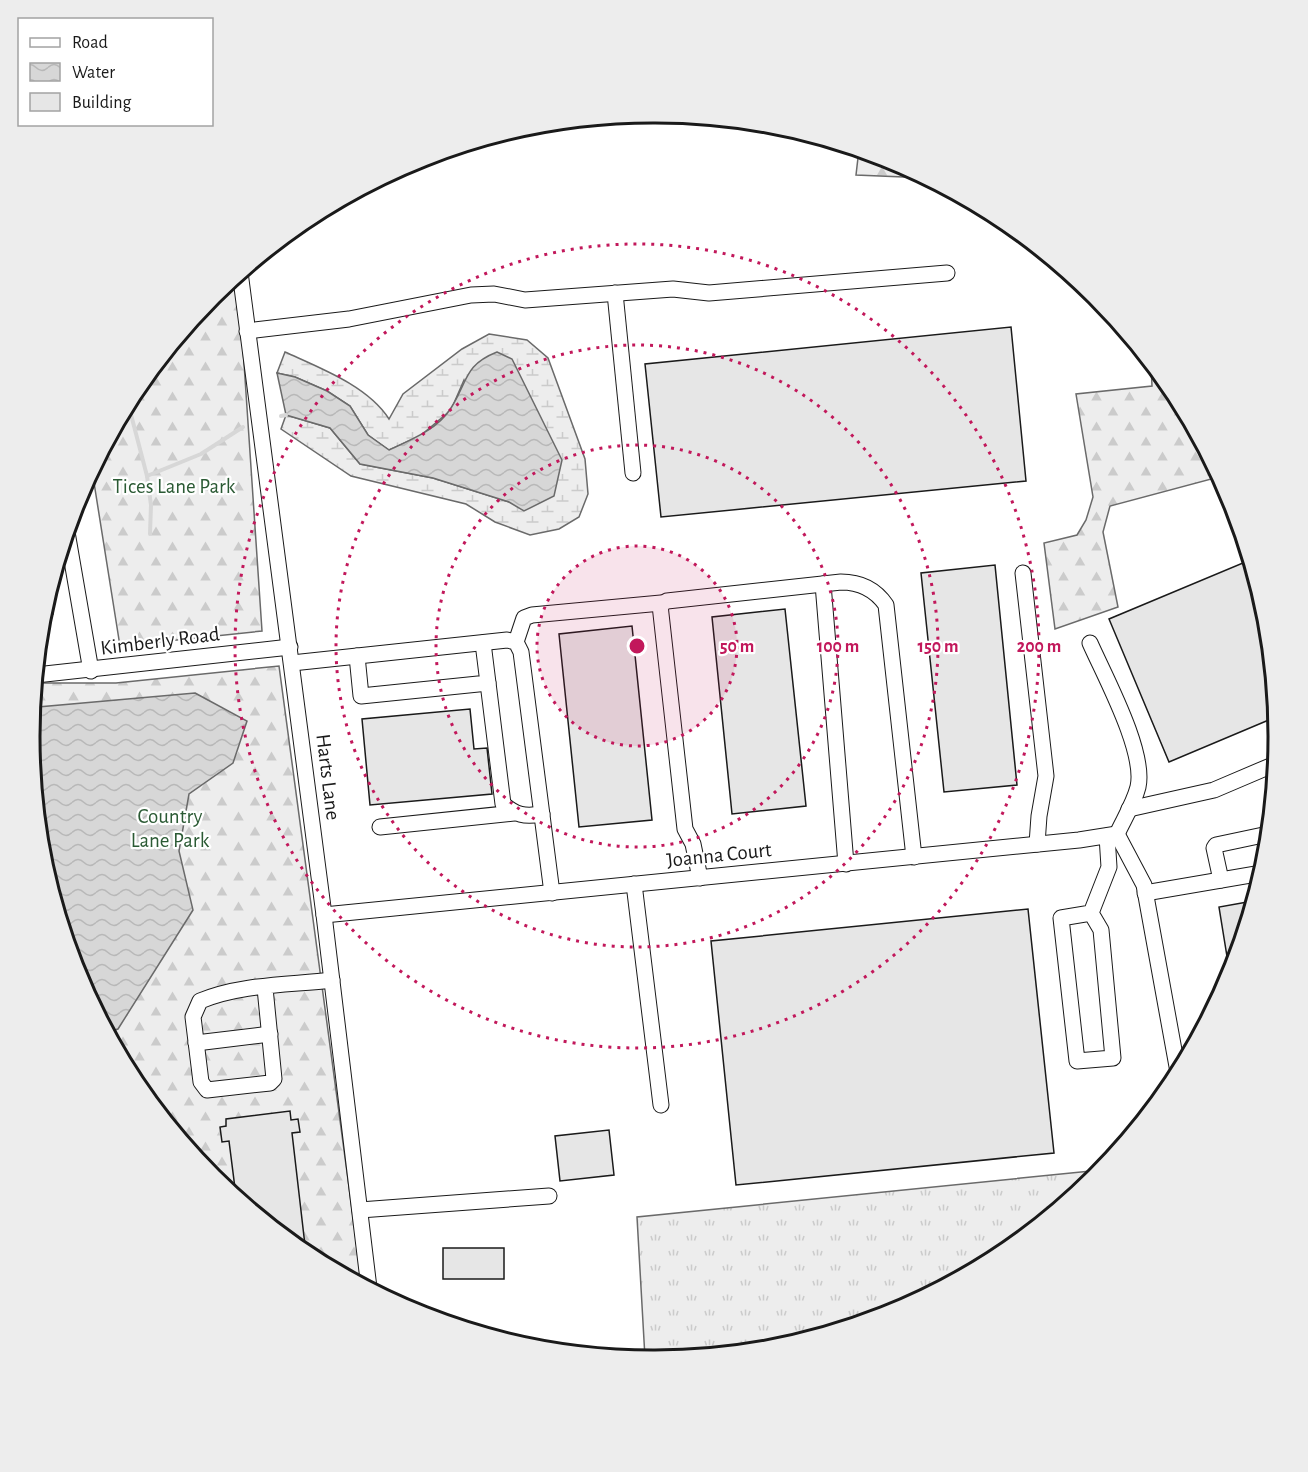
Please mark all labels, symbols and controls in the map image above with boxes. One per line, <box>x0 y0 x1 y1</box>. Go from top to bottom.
legend <box>18 18 213 126</box>
text: Road <box>72 34 108 52</box>
text: Water <box>72 64 115 82</box>
text: Building <box>72 94 132 112</box>
park label: Tices Lane Park <box>113 476 236 497</box>
street label: Kimberly Road <box>99 623 221 659</box>
centre of rings <box>627 636 647 656</box>
text: 50 m <box>720 638 754 656</box>
text: 100 m <box>817 638 859 656</box>
text: 150 m <box>918 638 958 656</box>
text: 200 m <box>1017 638 1061 656</box>
street label: Harts Lane <box>312 733 344 821</box>
park label: Country Lane Park <box>131 806 210 851</box>
street label: Joanna Court <box>666 839 773 871</box>

